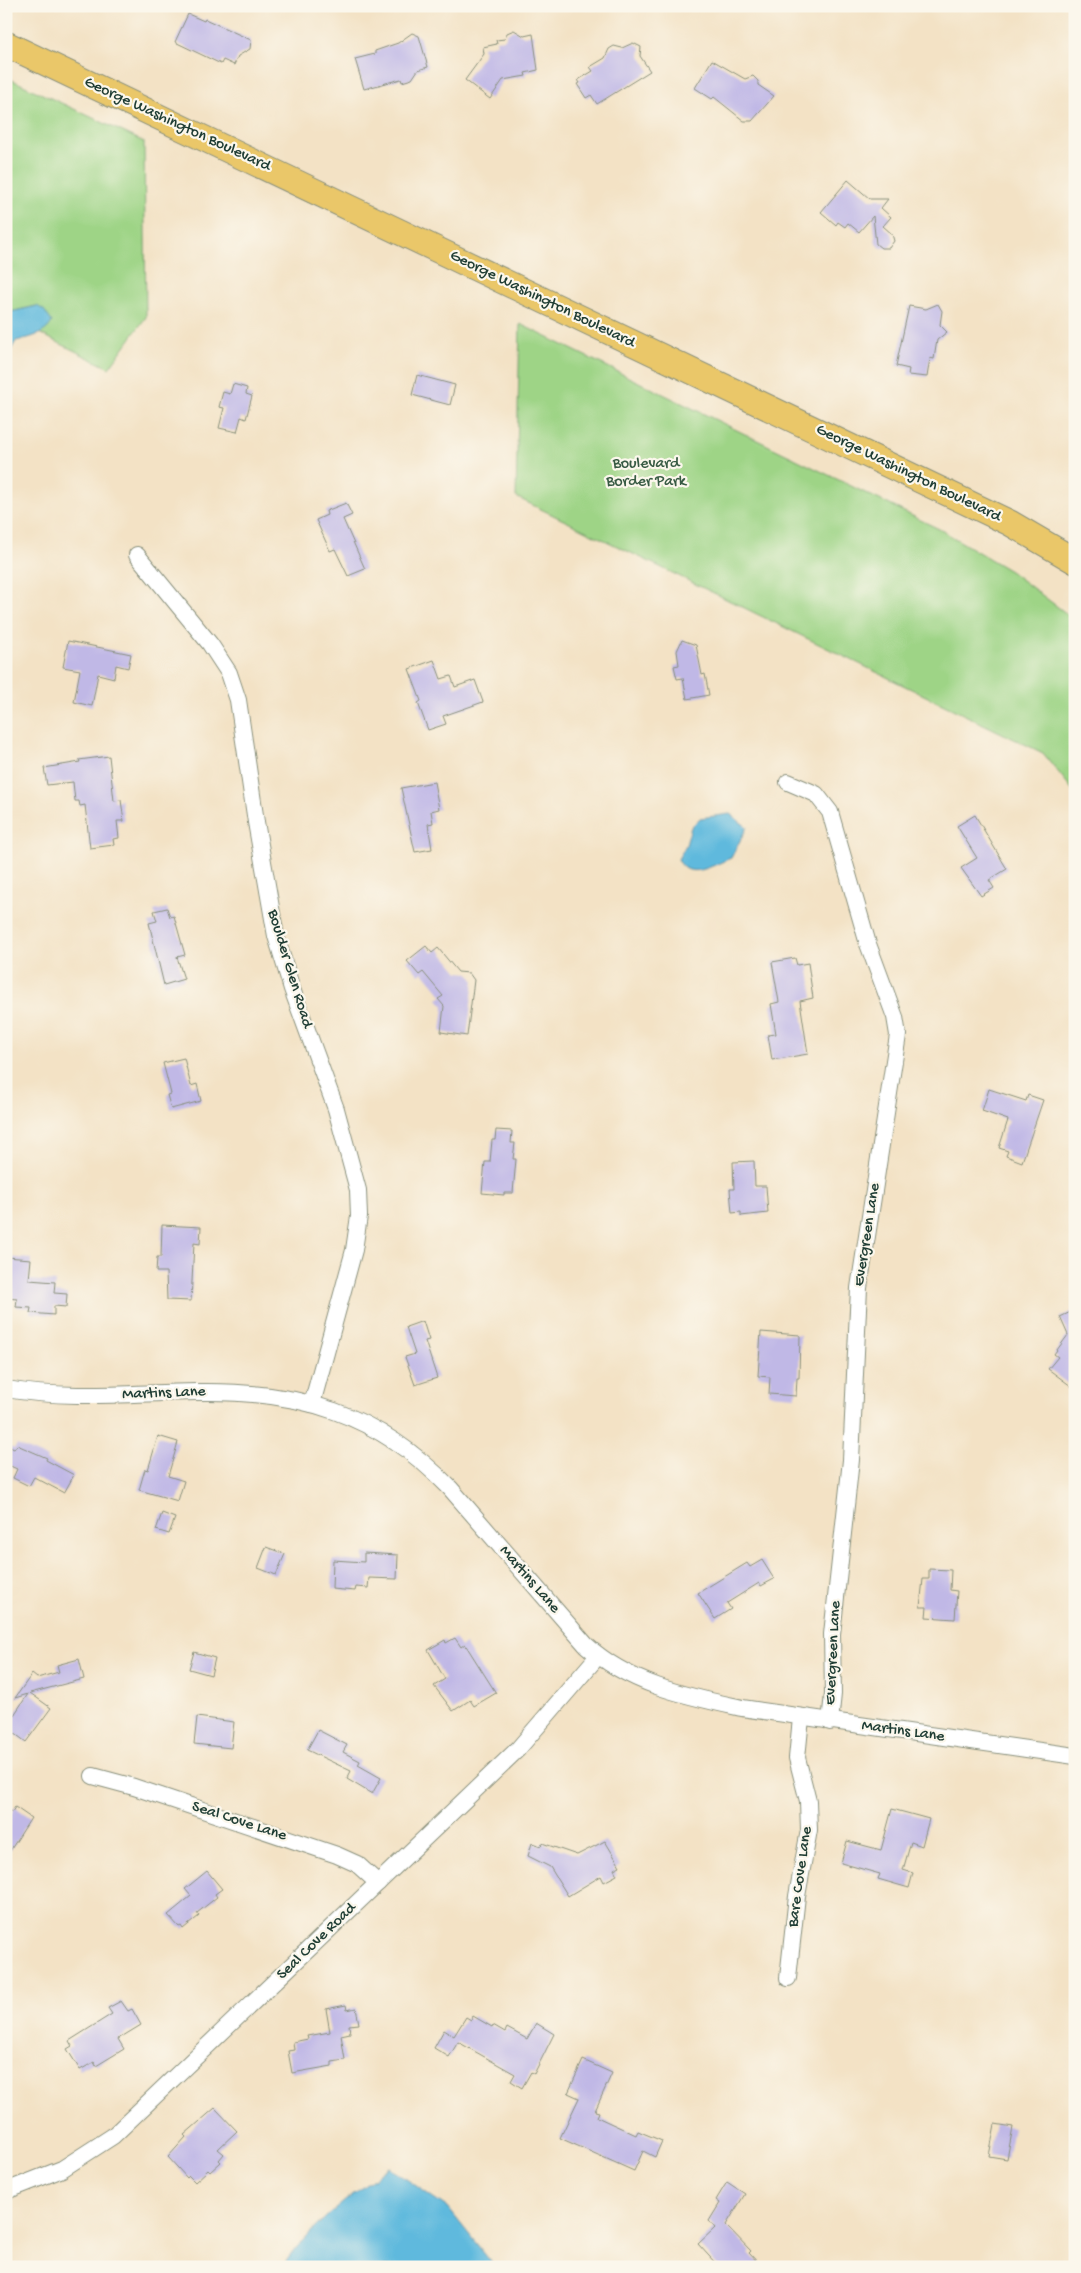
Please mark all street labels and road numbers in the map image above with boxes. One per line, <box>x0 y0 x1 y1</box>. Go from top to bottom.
street label: George Washington Boulevard <box>81 73 275 177</box>
street label: George Washington Boulevard <box>446 247 639 354</box>
street label: George Washington Boulevard <box>812 421 1005 528</box>
street label: Boulder Glen Road <box>262 907 317 1032</box>
street label: Evergreen Lane <box>850 1181 886 1288</box>
street label: Martins Lane <box>122 1383 207 1405</box>
street label: Martins Lane <box>494 1542 564 1618</box>
street label: Evergreen Lane <box>822 1600 846 1706</box>
street label: Martins Lane <box>860 1717 946 1747</box>
street label: Seal Cove Lane <box>189 1798 290 1846</box>
street label: Bare Cove Lane <box>784 1825 818 1930</box>
street label: Seal Cove Road <box>273 1898 362 1985</box>

